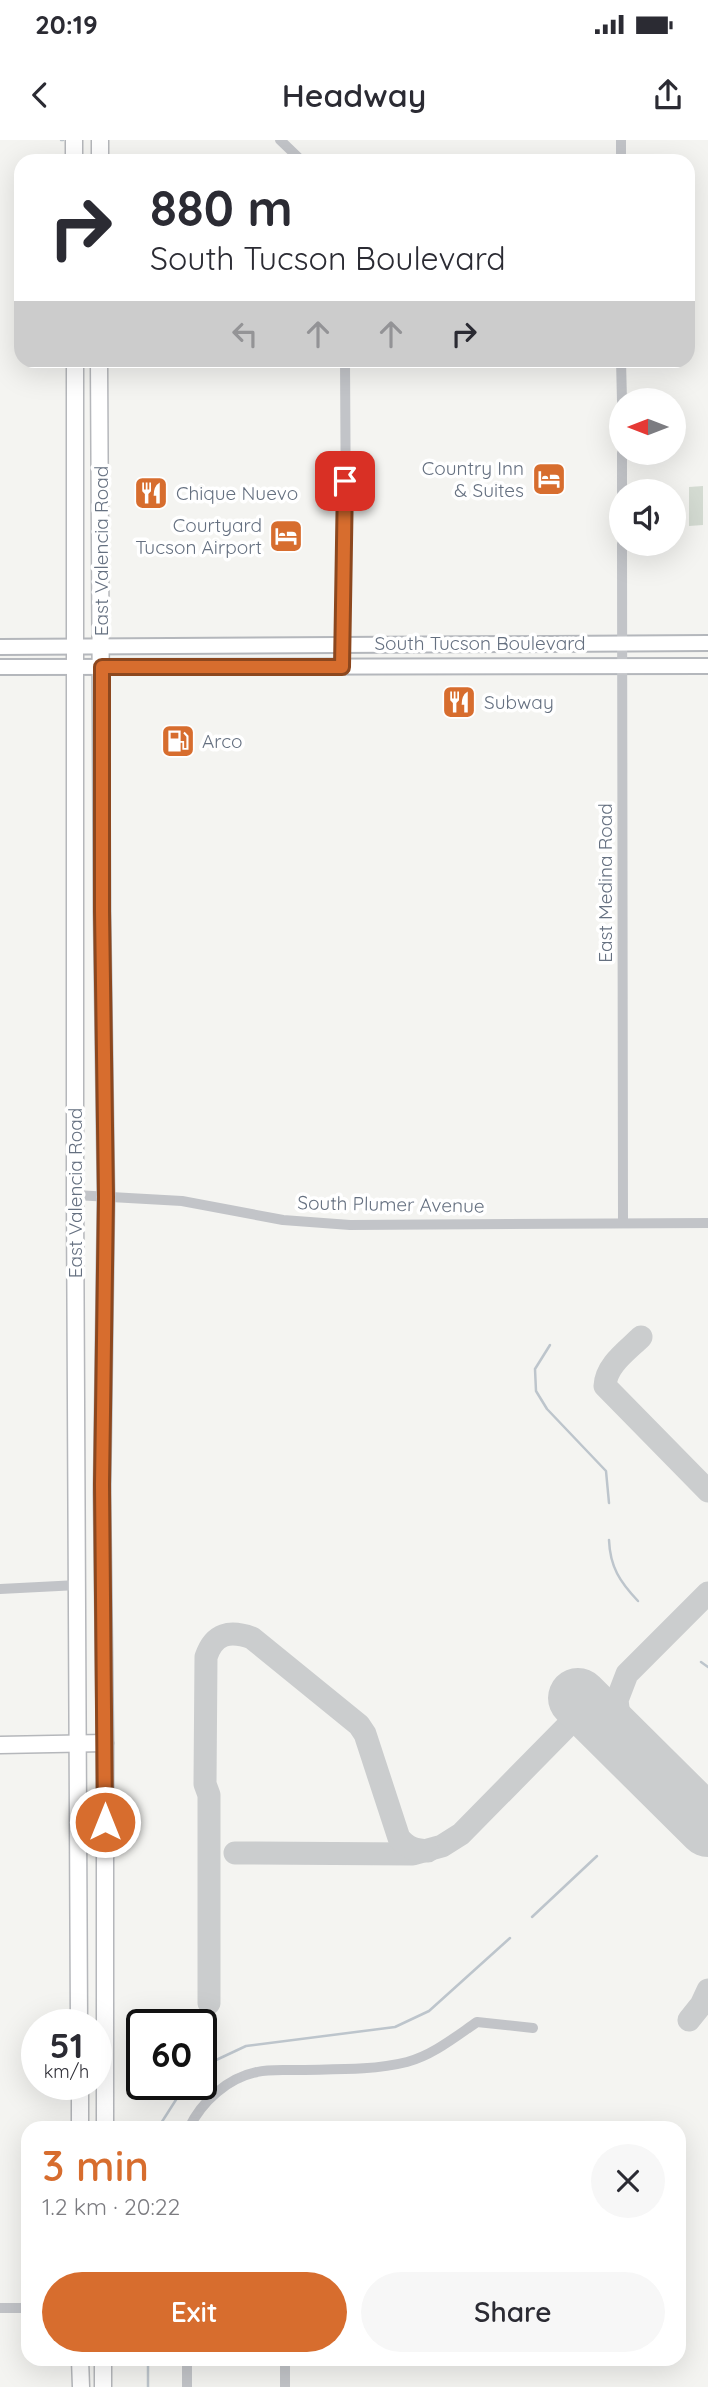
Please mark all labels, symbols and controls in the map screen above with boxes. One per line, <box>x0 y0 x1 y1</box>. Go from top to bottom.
text: 20:19 <box>35 8 98 41</box>
text: Headway <box>282 75 426 115</box>
icon: back <box>21 76 59 114</box>
icon: share <box>649 76 687 114</box>
text: 880 m <box>150 177 293 238</box>
icon: right <box>35 182 126 273</box>
text: South Tucson Boulevard <box>150 238 506 278</box>
icon: left <box>226 315 264 353</box>
icon: ahead <box>299 315 337 353</box>
icon: ahead <box>372 315 410 353</box>
icon: right <box>445 315 483 353</box>
north arrow <box>609 388 686 466</box>
map controls <box>609 388 686 556</box>
pin <box>315 451 375 511</box>
place label: Country Inn & Suites <box>422 456 524 502</box>
hotel icon: Country Inn & Suites <box>530 460 568 498</box>
icon: arrive <box>326 462 364 500</box>
street label: East Valencia Road <box>89 466 113 636</box>
restaurant icon: Chique Nuevo <box>132 474 170 512</box>
button: sound <box>609 479 686 556</box>
place label: Chique Nuevo <box>176 481 298 505</box>
place label: Courtyard Tucson Airport <box>135 513 262 559</box>
hotel icon: Courtyard Tucson Airport <box>267 517 305 555</box>
street label: South Tucson Boulevard <box>374 631 586 655</box>
restaurant icon: Subway <box>440 683 478 721</box>
place label: Subway <box>484 690 554 714</box>
fuel station icon: Arco <box>159 722 197 760</box>
place label: Arco <box>202 729 243 753</box>
street label: East Medina Road <box>593 803 617 963</box>
street label: East Valencia Road <box>63 1108 87 1278</box>
street label: South Plumer Avenue <box>297 1190 485 1218</box>
position arrow <box>68 1785 142 1859</box>
speed limit sign: 60 <box>126 2009 217 2100</box>
text: 51 <box>50 2023 83 2067</box>
text: km/h <box>44 2060 89 2083</box>
text: 3 min <box>42 2139 149 2192</box>
button: close <box>591 2144 665 2218</box>
text: 1.2 km · 20:22 <box>42 2192 180 2221</box>
button: Exit <box>42 2272 347 2352</box>
button: Share <box>361 2272 665 2352</box>

